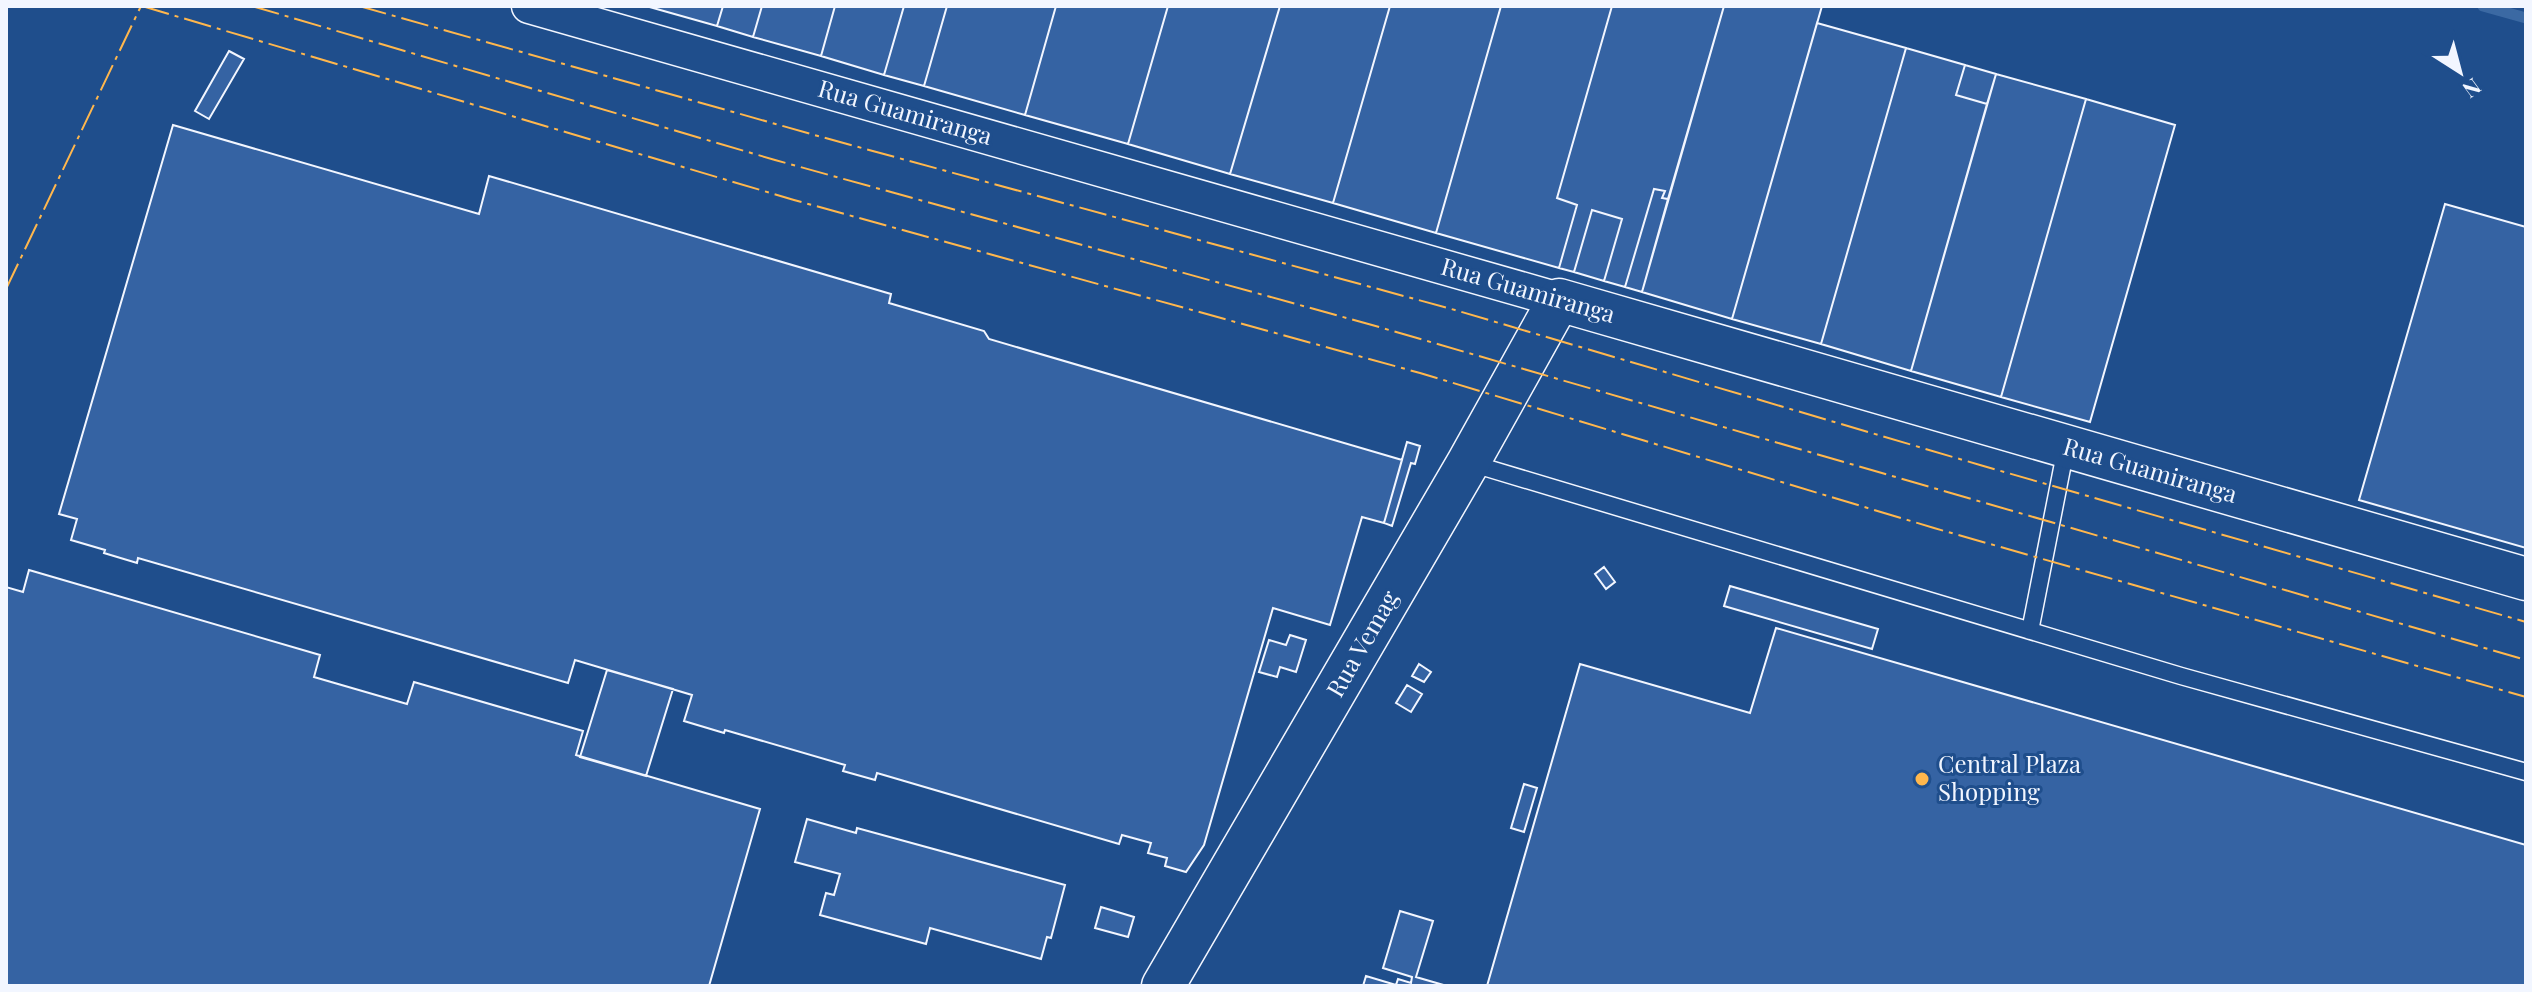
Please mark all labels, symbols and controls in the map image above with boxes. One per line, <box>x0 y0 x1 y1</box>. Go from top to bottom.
north arrow <box>2420 32 2500 112</box>
street label: Rua Guamiranga <box>815 71 996 151</box>
text: N <box>2457 72 2488 106</box>
street label: Rua Guamiranga <box>1438 249 1619 329</box>
street label: Rua Guamiranga <box>2060 429 2241 509</box>
street label: Rua Vemag <box>1318 584 1405 702</box>
place label: Central Plaza Shopping <box>1938 747 2081 807</box>
marker: Central Plaza Shopping <box>1913 770 1931 788</box>

